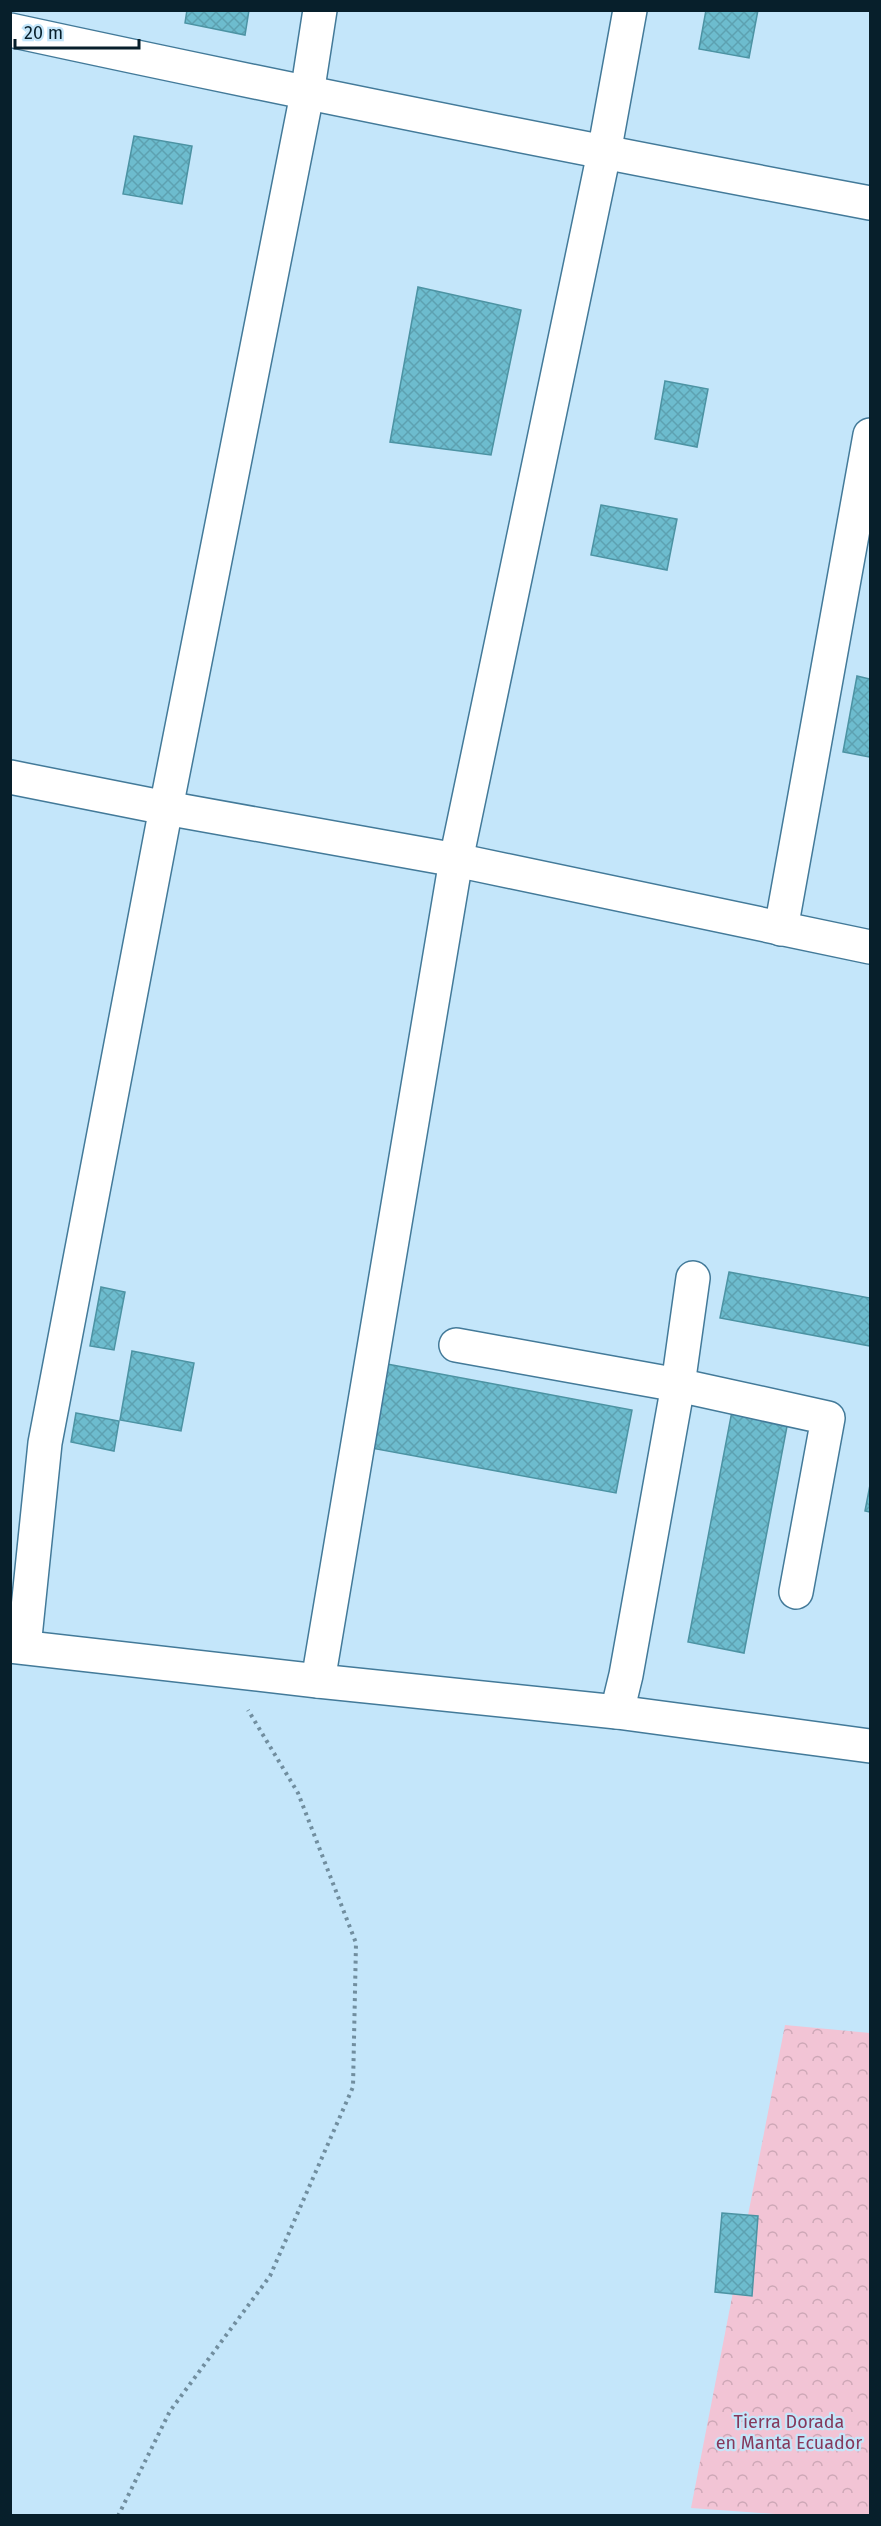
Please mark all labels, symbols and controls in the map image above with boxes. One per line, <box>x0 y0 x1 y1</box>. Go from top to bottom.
scale bar <box>15 12 140 50</box>
text: 20 m <box>24 22 63 44</box>
park label: Tierra Dorada en Manta Ecuador <box>716 2411 862 2454</box>

